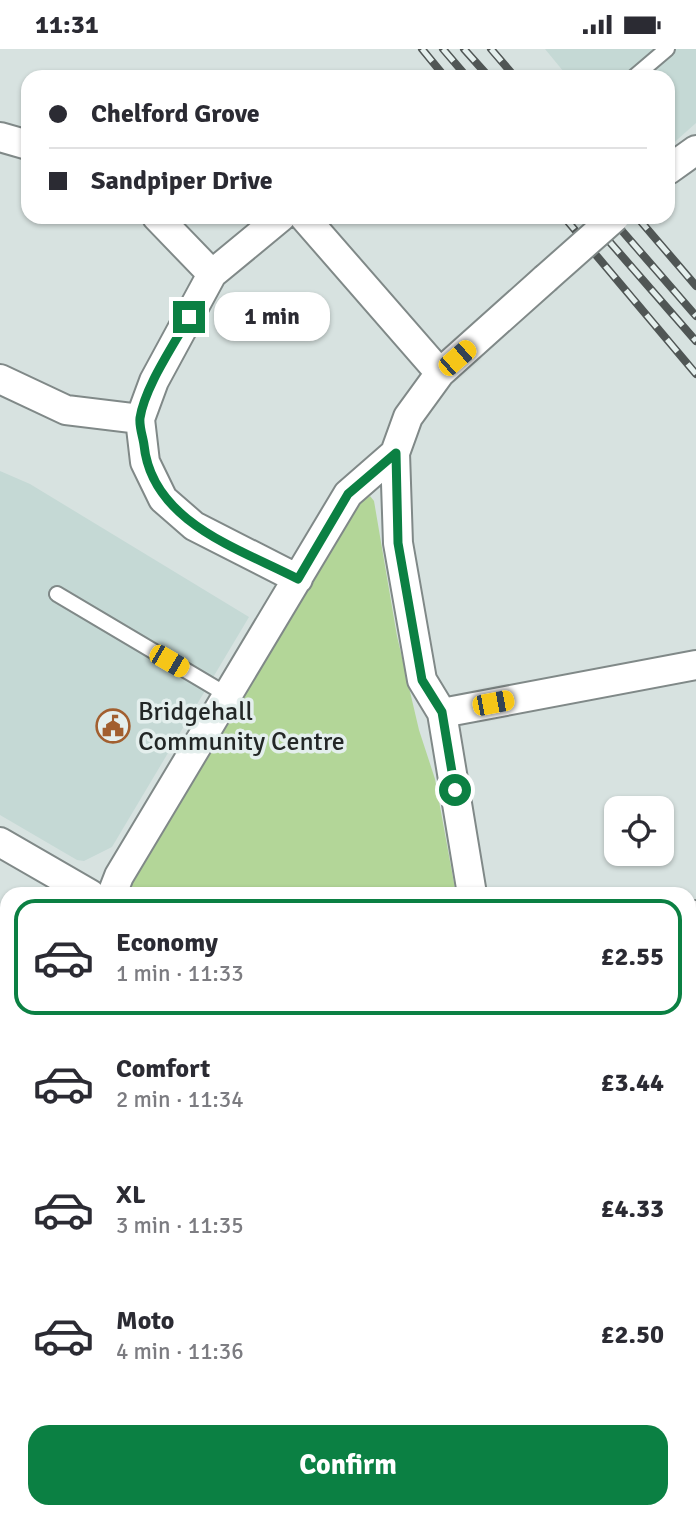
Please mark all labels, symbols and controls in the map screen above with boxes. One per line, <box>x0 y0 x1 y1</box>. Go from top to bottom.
text: 11:31 <box>35 9 99 41</box>
text: Chelford Grove <box>91 98 260 130</box>
text: Sandpiper Drive <box>91 165 273 197</box>
callout: 1 min <box>214 293 329 341</box>
route end <box>173 301 205 333</box>
text: 1 min <box>244 302 300 331</box>
car <box>435 336 480 380</box>
car <box>146 641 193 681</box>
car <box>471 689 516 717</box>
place label: Bridgehall Community Centre <box>138 696 345 758</box>
public building icon: Bridgehall Community Centre <box>94 707 132 745</box>
route start <box>439 774 471 806</box>
map controls <box>604 796 674 866</box>
button: locate <box>604 796 674 866</box>
icon: car <box>32 926 95 989</box>
text: Economy <box>116 927 218 959</box>
text: £2.55 <box>600 941 664 973</box>
text: 1 min · 11:33 <box>116 959 244 988</box>
icon: car <box>32 1052 95 1115</box>
text: Comfort <box>116 1053 210 1085</box>
text: £3.44 <box>600 1067 664 1099</box>
text: 2 min · 11:34 <box>116 1085 244 1114</box>
icon: car <box>32 1178 95 1241</box>
text: XL <box>116 1179 146 1211</box>
text: £4.33 <box>600 1193 664 1225</box>
text: 3 min · 11:35 <box>116 1211 244 1240</box>
icon: car <box>32 1304 95 1367</box>
text: Moto <box>116 1305 174 1337</box>
text: £2.50 <box>600 1319 664 1351</box>
text: 4 min · 11:36 <box>116 1337 244 1366</box>
button: Confirm <box>28 1425 668 1505</box>

